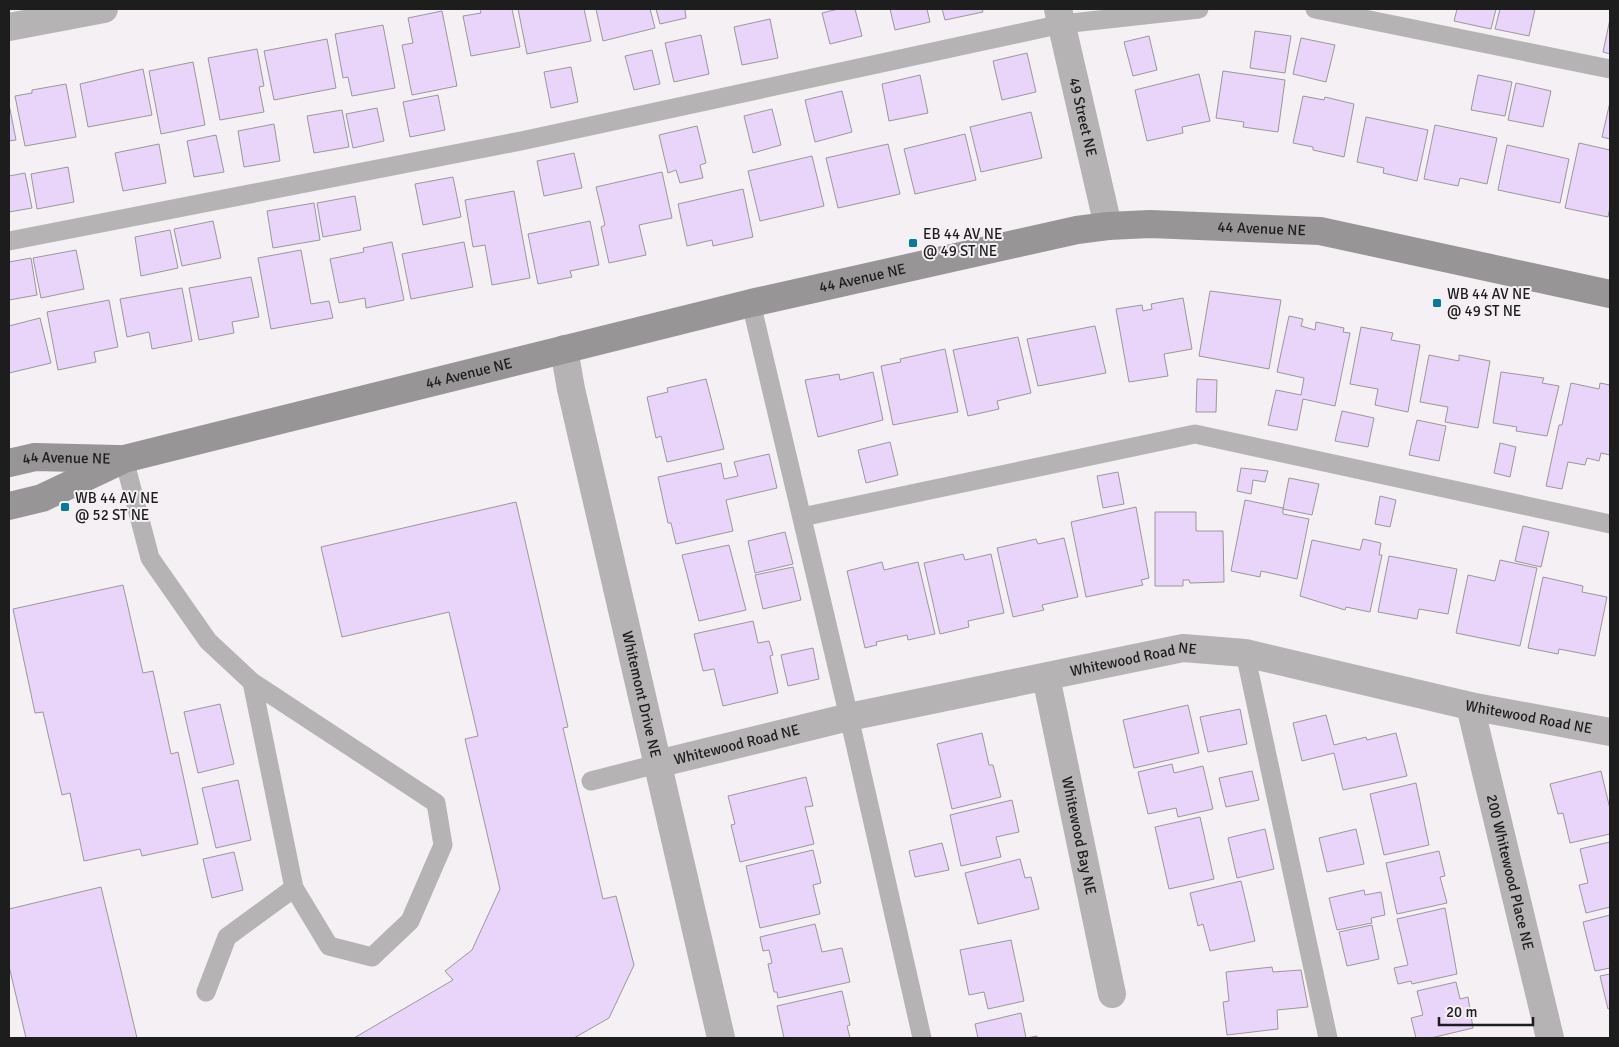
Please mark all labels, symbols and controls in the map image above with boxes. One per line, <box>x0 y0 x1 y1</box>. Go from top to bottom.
street label: 49 Street NE <box>1065 76 1101 158</box>
street label: 44 Avenue NE <box>1217 218 1306 239</box>
place label: EB 44 AV NE @ 49 ST NE <box>923 225 1002 260</box>
marker: EB 44 AV NE @ 49 ST NE <box>907 237 919 249</box>
street label: 44 Avenue NE <box>817 260 908 297</box>
place label: WB 44 AV NE @ 49 ST NE <box>1447 285 1531 320</box>
marker: WB 44 AV NE @ 49 ST NE <box>1431 297 1443 309</box>
street label: 44 Avenue NE <box>424 354 514 393</box>
street label: 44 Avenue NE <box>20 447 111 469</box>
place label: WB 44 AV NE @ 52 ST NE <box>75 489 159 524</box>
marker: WB 44 AV NE @ 52 ST NE <box>59 501 71 513</box>
street label: Whitemont Drive NE <box>618 629 665 760</box>
street label: Whitewood Road NE <box>1068 639 1197 680</box>
street label: Whitewood Road NE <box>1464 696 1594 738</box>
street label: Whitewood Road NE <box>672 720 801 769</box>
street label: Whitewood Bay NE <box>1058 775 1100 896</box>
street label: 200 Whitewood Place NE <box>1483 793 1537 952</box>
scale bar <box>1439 994 1533 1026</box>
text: 20 m <box>1446 1003 1477 1021</box>

